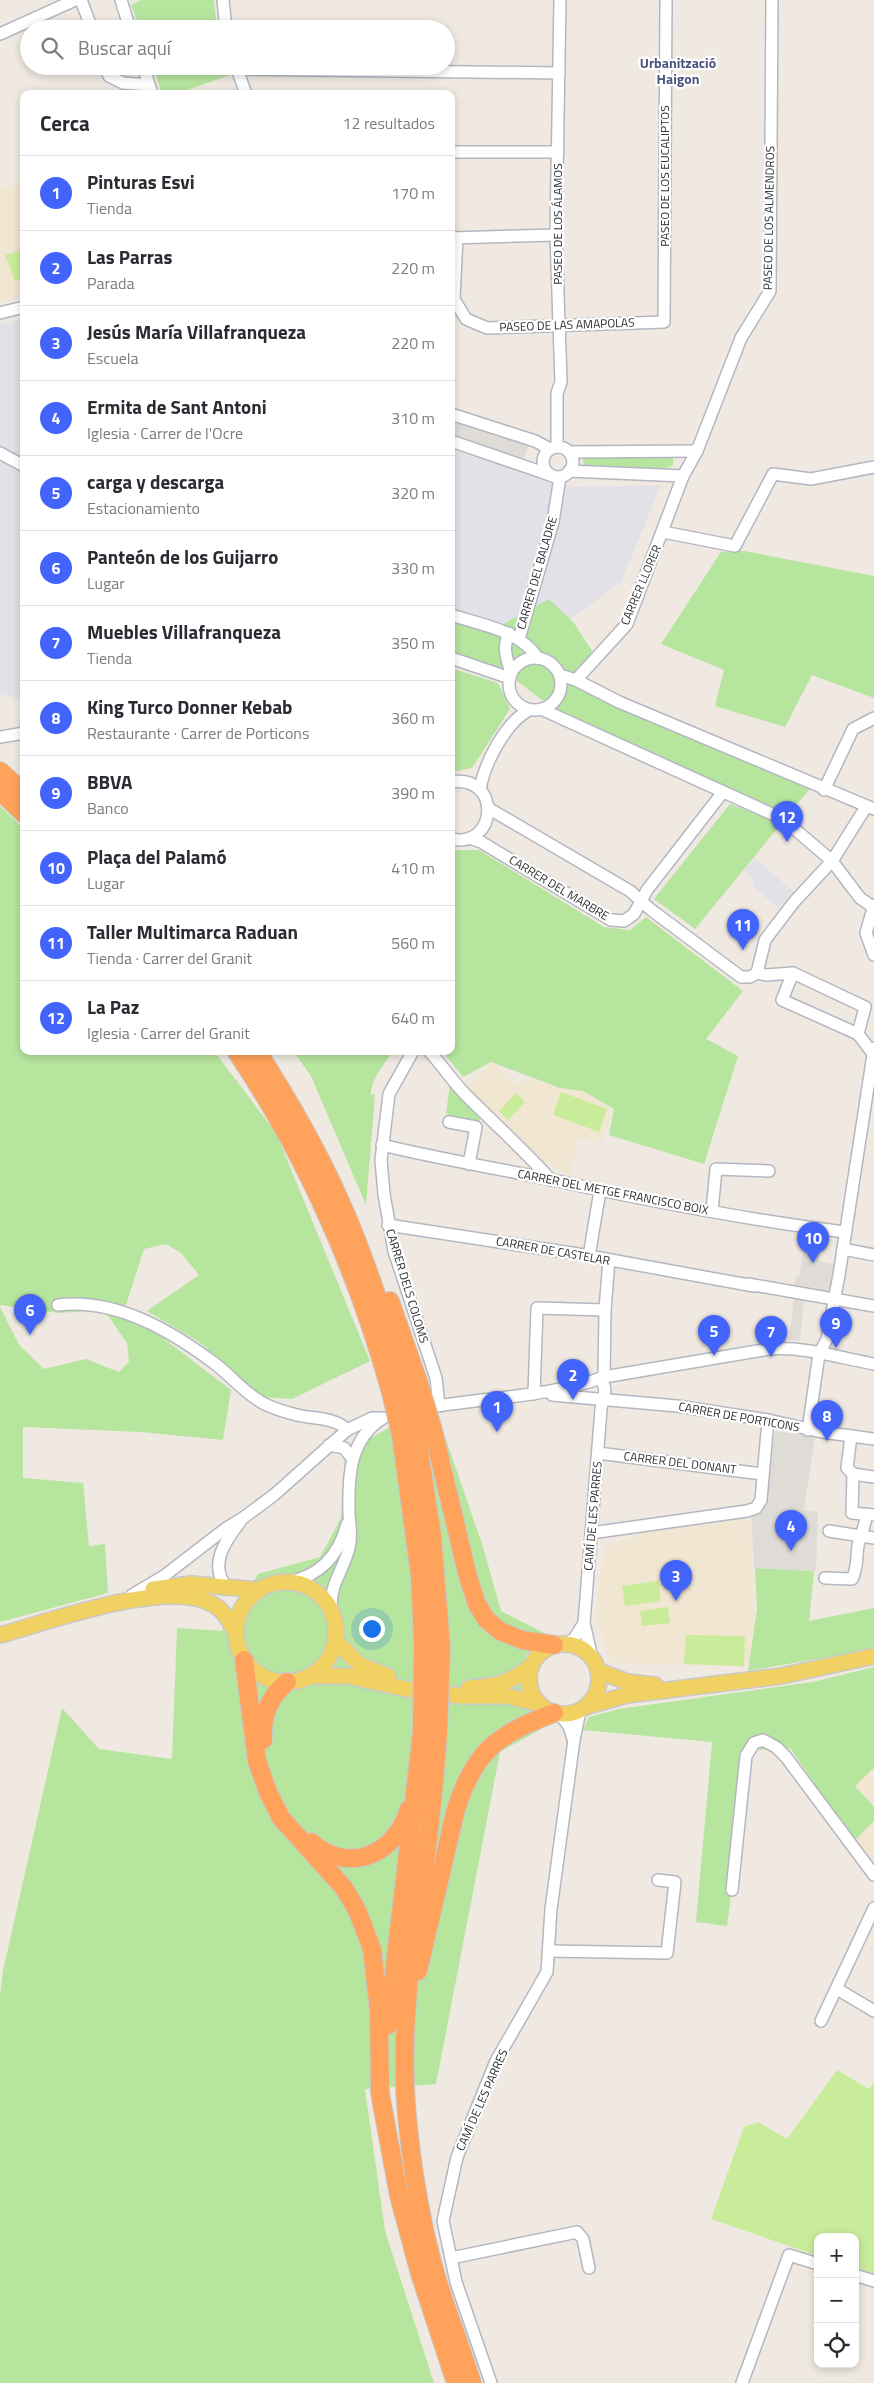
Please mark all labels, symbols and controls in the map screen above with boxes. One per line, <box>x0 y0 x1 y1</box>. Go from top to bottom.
search box <box>20 20 455 75</box>
text: Buscar aquí <box>78 33 171 62</box>
icon: search <box>38 34 66 62</box>
district label: Urbanització Haigon <box>640 52 716 89</box>
street label: PASEO DE LOS EUCALIPTOS <box>655 105 674 247</box>
text: Cerca <box>40 107 90 139</box>
text: 12 resultados <box>342 111 435 135</box>
street label: PASEO DE LOS ALMENDROS <box>758 146 779 290</box>
street label: PASEO DE LOS ÁLAMOS <box>548 163 567 285</box>
text: Pinturas Esvi <box>87 167 195 196</box>
text: 1 <box>52 181 60 205</box>
text: 170 m <box>391 181 435 205</box>
text: Tienda <box>87 196 132 220</box>
text: Las Parras <box>87 242 172 271</box>
text: 2 <box>52 256 60 280</box>
text: 220 m <box>391 256 435 280</box>
text: Parada <box>87 271 134 295</box>
street label: PASEO DE LAS AMAPOLAS <box>499 313 635 336</box>
text: Jesús María Villafranqueza <box>87 317 306 346</box>
text: 3 <box>52 331 60 355</box>
text: 220 m <box>391 331 435 355</box>
text: Escuela <box>87 346 139 370</box>
text: Ermita de Sant Antoni <box>87 392 267 421</box>
text: 4 <box>52 406 60 430</box>
text: 310 m <box>391 406 435 430</box>
text: Iglesia · Carrer de l'Ocre <box>87 421 243 445</box>
text: carga y descarga <box>87 467 224 496</box>
text: 5 <box>52 481 60 505</box>
text: 320 m <box>391 481 435 505</box>
text: Estacionamiento <box>87 496 200 520</box>
street label: CARRER DEL BALADRE <box>511 514 562 632</box>
text: Panteón de los Guijarro <box>87 542 278 571</box>
street label: CARRER LLORER <box>615 542 666 628</box>
text: 6 <box>52 556 60 580</box>
text: 330 m <box>391 556 435 580</box>
text: Lugar <box>87 571 125 595</box>
text: Muebles Villafranqueza <box>87 617 281 646</box>
text: 7 <box>52 631 60 655</box>
text: 350 m <box>391 631 435 655</box>
text: Tienda <box>87 646 132 670</box>
text: King Turco Donner Kebab <box>87 692 292 721</box>
text: 8 <box>52 706 60 730</box>
text: 360 m <box>391 706 435 730</box>
text: Restaurante · Carrer de Porticons <box>87 721 309 745</box>
text: BBVA <box>87 767 132 796</box>
text: 9 <box>52 781 60 805</box>
text: 390 m <box>391 781 435 805</box>
text: Banco <box>87 796 129 820</box>
pin: 12 <box>771 801 803 842</box>
text: Plaça del Palamó <box>87 842 227 871</box>
street label: CARRER DEL MARBRE <box>506 850 613 925</box>
text: 10 <box>47 856 65 880</box>
text: 410 m <box>391 856 435 880</box>
text: Lugar <box>87 871 125 895</box>
pin: 11 <box>727 909 759 950</box>
text: Taller Multimarca Raduan <box>87 917 298 946</box>
text: 11 <box>47 931 65 955</box>
text: 560 m <box>391 931 435 955</box>
text: Tienda · Carrer del Granit <box>87 946 252 970</box>
text: La Paz <box>87 992 139 1021</box>
text: 12 <box>47 1006 65 1030</box>
text: 640 m <box>391 1006 435 1030</box>
text: Iglesia · Carrer del Granit <box>87 1021 250 1045</box>
street label: CARRER DEL METGE FRANCISCO BOIX <box>516 1164 710 1219</box>
pin: 10 <box>797 1222 829 1263</box>
street label: CARRER DELS COLOMS <box>381 1226 434 1345</box>
street label: CARRER DE CASTELAR <box>495 1231 612 1270</box>
pin: 6 <box>14 1294 46 1335</box>
pin: 9 <box>820 1307 852 1348</box>
pin: 5 <box>698 1315 730 1356</box>
pin: 7 <box>755 1316 787 1357</box>
pin: 2 <box>557 1359 589 1400</box>
pin: 1 <box>481 1391 513 1432</box>
street label: CARRER DE PORTICONS <box>677 1397 801 1437</box>
pin: 8 <box>811 1400 843 1441</box>
street label: CARRER DEL DONANT <box>623 1446 738 1479</box>
street label: CAMÍ DE LES PARRES <box>578 1461 607 1571</box>
pin: 4 <box>775 1510 807 1551</box>
pin: 3 <box>660 1560 692 1601</box>
your location <box>359 1616 385 1642</box>
street label: CAMÍ DE LES PARRES <box>451 2046 513 2154</box>
map controls <box>814 2233 859 2368</box>
button: + <box>814 2233 859 2278</box>
button: − <box>814 2278 859 2323</box>
button: locate <box>814 2323 859 2368</box>

